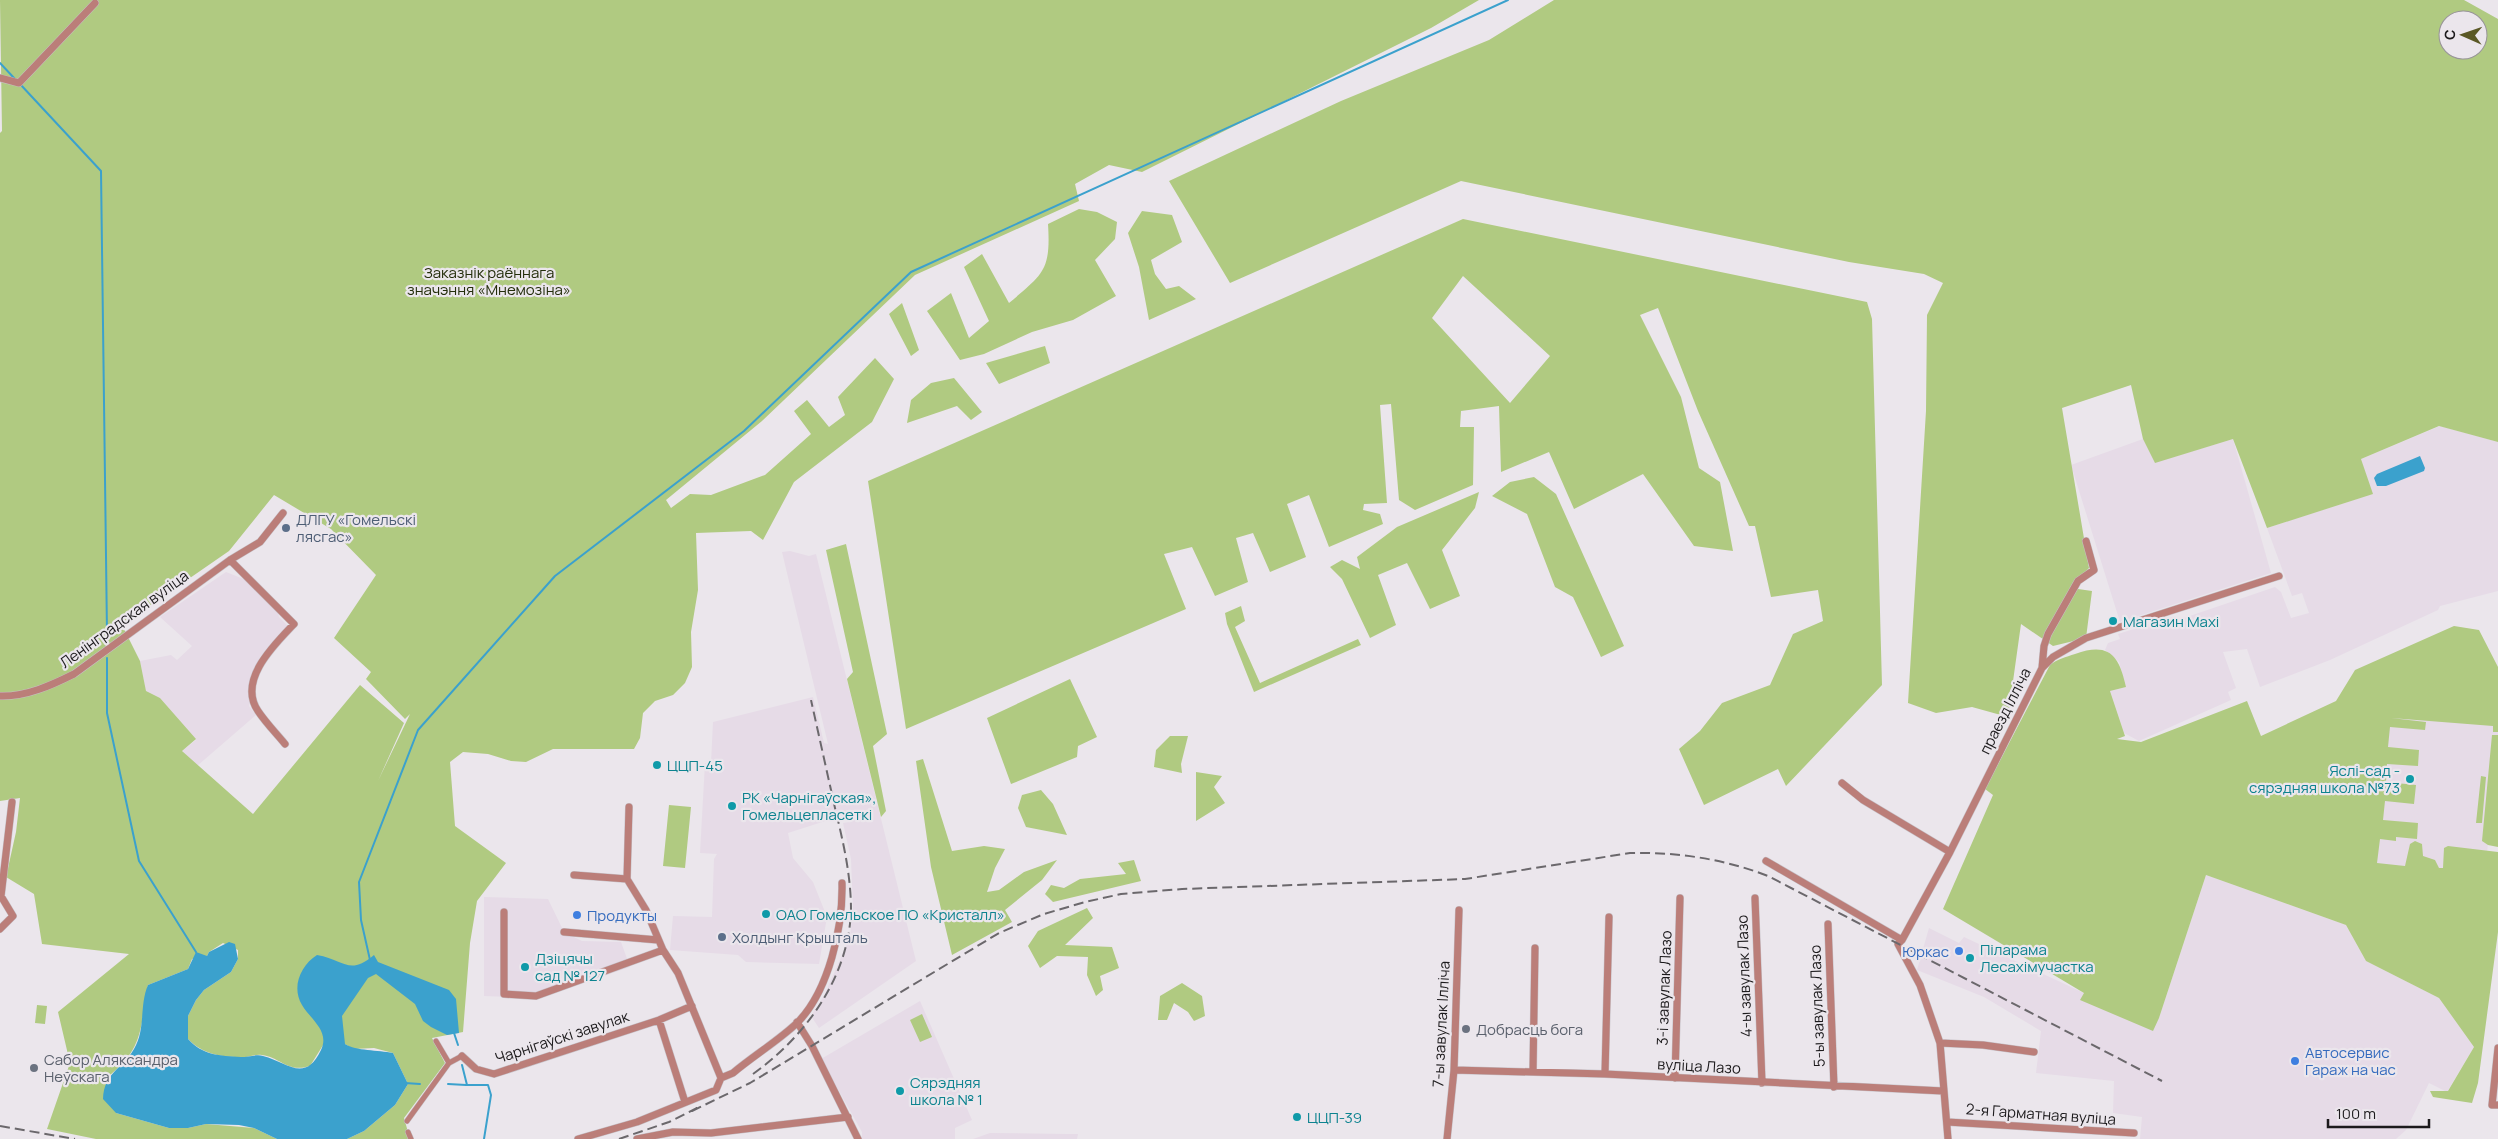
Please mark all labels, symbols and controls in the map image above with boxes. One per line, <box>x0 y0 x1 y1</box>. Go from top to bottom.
north arrow <box>2438 10 2488 60</box>
text: С <box>2440 29 2459 40</box>
park label: Заказнік раённага значэння «Мнемозіна» <box>407 262 571 300</box>
place label: ДЛГУ «Гомельскі лясгас» <box>296 509 416 547</box>
marker: ДЛГУ «Гомельскі лясгас» <box>280 522 292 534</box>
street label: Ленінградская вуліца <box>55 565 193 673</box>
place label: Магазин Maxi <box>2123 611 2219 632</box>
marker: Магазин Maxi <box>2107 615 2119 627</box>
street label: праезд Ілліча <box>1974 664 2036 758</box>
place label: ЦЦП-45 <box>667 755 723 776</box>
marker: ЦЦП-45 <box>651 759 663 771</box>
place label: Яслі-сад - сярэдняя школа №73 <box>2249 760 2400 798</box>
marker: Яслі-сад - сярэдняя школа №73 <box>2404 773 2416 785</box>
place label: РК «Чарнігаўская», Гомельцепласеткі <box>742 787 877 825</box>
marker: РК «Чарнігаўская», Гомельцепласеткі <box>726 800 738 812</box>
place label: ОАО Гомельское ПО «Кристалл» <box>776 904 1005 925</box>
place label: Продукты <box>587 905 657 926</box>
marker: ОАО Гомельское ПО «Кристалл» <box>760 908 772 920</box>
marker: Продукты <box>571 909 583 921</box>
street label: 4-ы завулак Лазо <box>1731 914 1757 1038</box>
place label: Холдынг Крышталь <box>732 927 868 948</box>
street label: 3-і завулак Лазо <box>1651 930 1677 1046</box>
marker: Холдынг Крышталь <box>716 931 728 943</box>
place label: Піларама Лесахімучастка <box>1980 939 2094 977</box>
place label: Юркас <box>1902 941 1949 962</box>
street label: 5-ы завулак Лазо <box>1804 944 1830 1067</box>
marker: Юркас <box>1953 945 1965 957</box>
place label: Дзіцячы сад № 127 <box>535 948 605 986</box>
marker: Піларама Лесахімучастка <box>1964 952 1976 964</box>
street label: 7-ы завулак Ілліча <box>1427 960 1455 1088</box>
marker: Дзіцячы сад № 127 <box>519 961 531 973</box>
street label: Чарнігаўскі завулак <box>492 1005 632 1069</box>
place label: Добрасць бога <box>1476 1019 1583 1040</box>
marker: Добрасць бога <box>1460 1023 1472 1035</box>
place label: Автосервис Гараж на час <box>2305 1042 2396 1080</box>
place label: Сабор Аляксандра Неўскага <box>44 1049 178 1087</box>
street label: вуліца Лазо <box>1657 1053 1741 1079</box>
marker: Автосервис Гараж на час <box>2289 1055 2301 1067</box>
marker: Сабор Аляксандра Неўскага <box>28 1062 40 1074</box>
place label: Сярэдняя школа № 1 <box>910 1072 983 1110</box>
marker: Сярэдняя школа № 1 <box>894 1085 906 1097</box>
scale bar <box>2328 1096 2429 1128</box>
street label: 2-я Гарматная вуліца <box>1965 1098 2117 1130</box>
text: 100 m <box>2336 1103 2376 1124</box>
place label: ЦЦП-39 <box>1307 1107 1362 1128</box>
marker: ЦЦП-39 <box>1291 1111 1303 1123</box>

